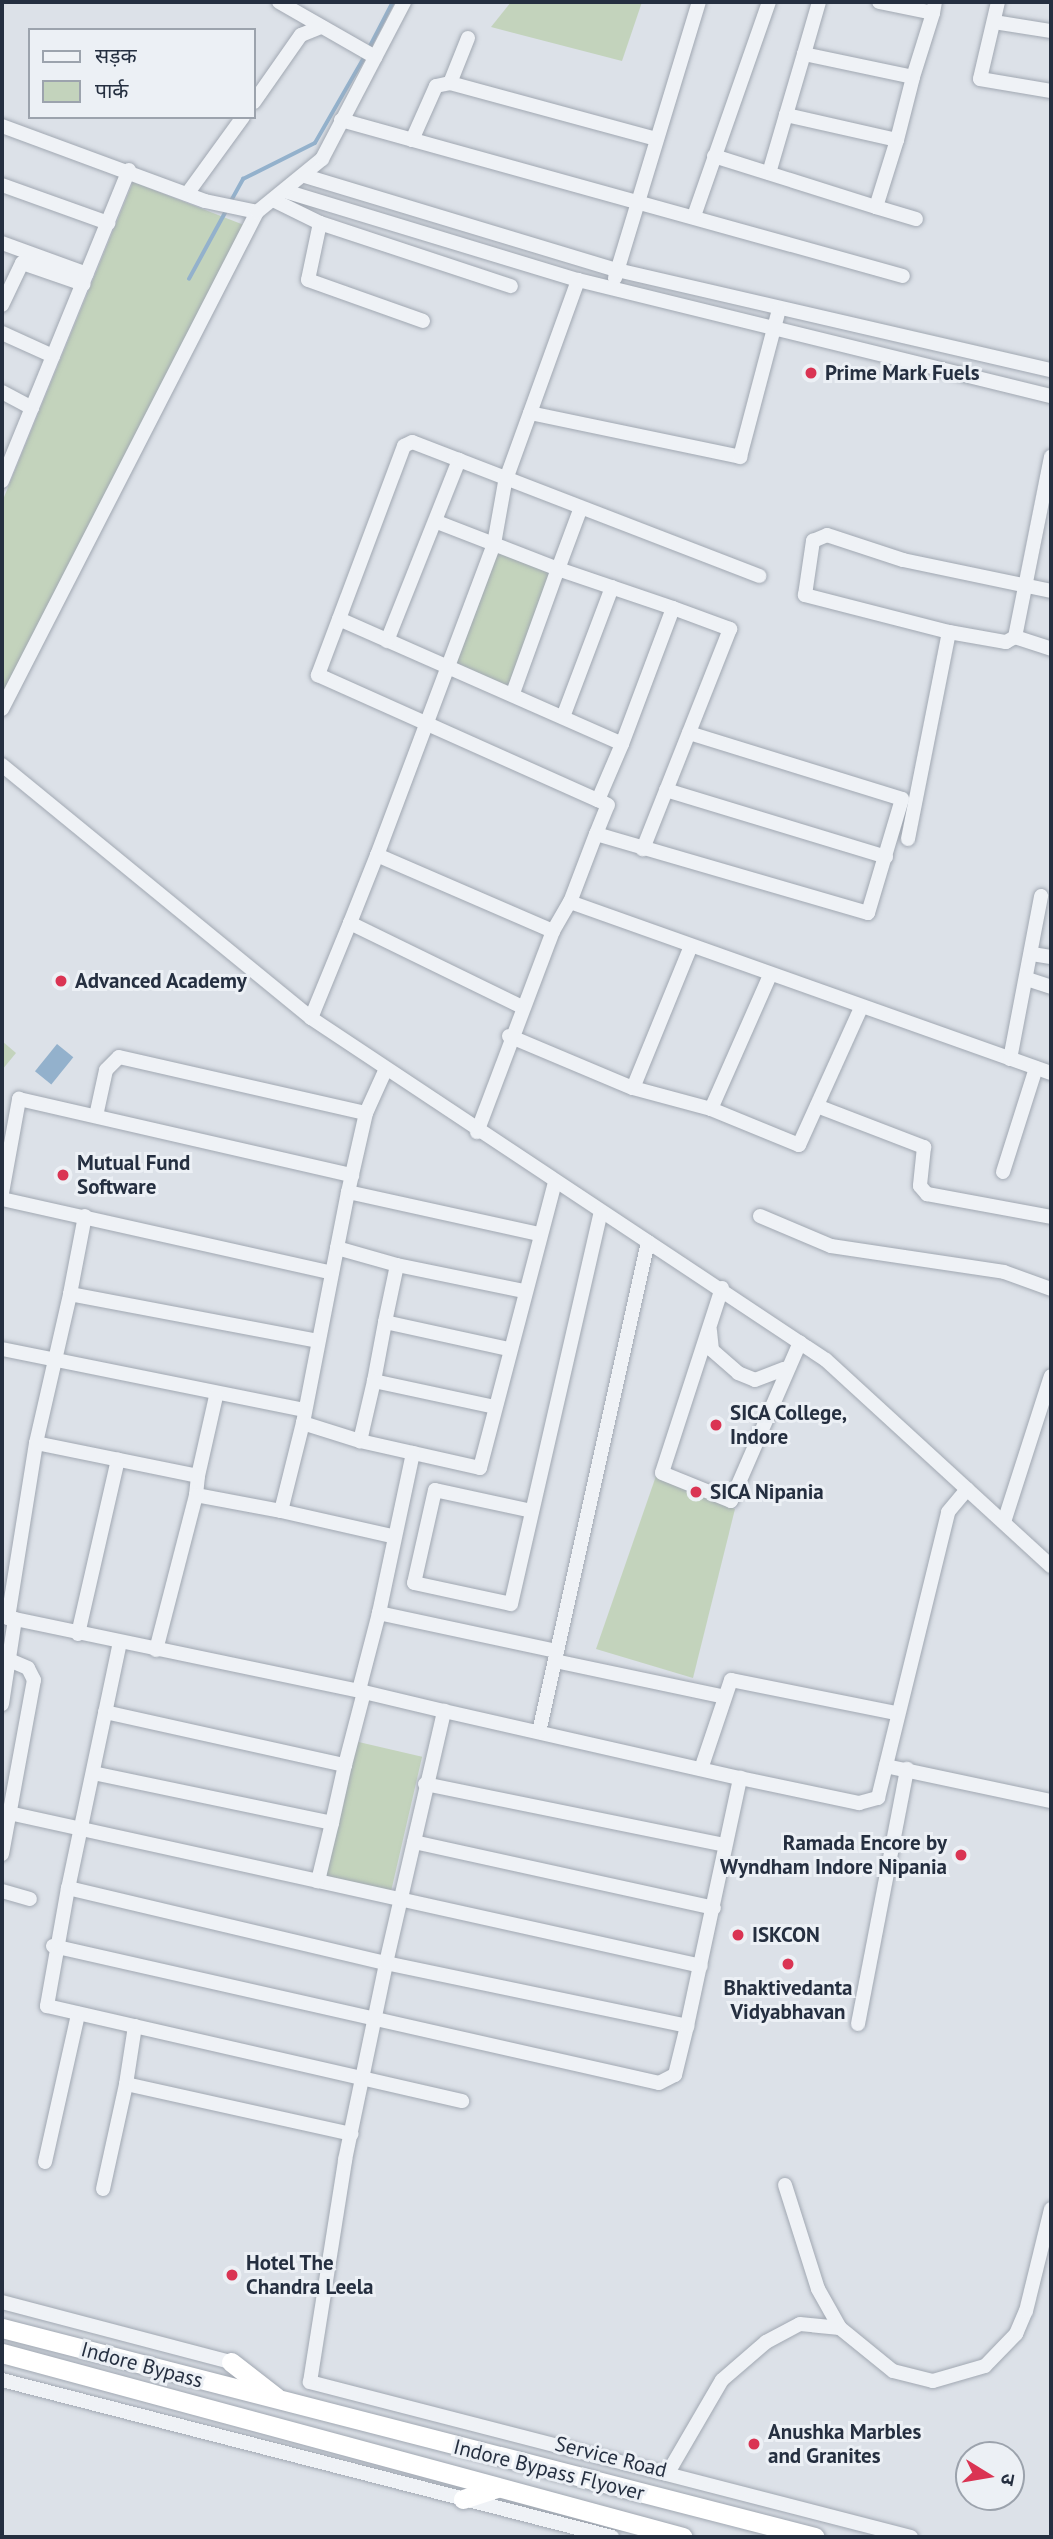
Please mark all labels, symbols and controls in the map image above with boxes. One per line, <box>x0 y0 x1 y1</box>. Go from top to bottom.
legend <box>28 28 256 119</box>
text: सड़क <box>95 42 137 69</box>
text: पार्क <box>95 77 129 104</box>
place label: Prime Mark Fuels <box>825 360 980 386</box>
marker: Prime Mark Fuels <box>803 365 819 381</box>
place label: Advanced Academy <box>75 968 248 994</box>
marker: Advanced Academy <box>53 973 69 989</box>
place label: Mutual Fund Software <box>77 1150 190 1200</box>
marker: Mutual Fund Software <box>55 1167 71 1183</box>
place label: SICA College, Indore <box>730 1400 848 1450</box>
marker: SICA College, Indore <box>708 1417 724 1433</box>
place label: SICA Nipania <box>710 1479 825 1505</box>
marker: SICA Nipania <box>688 1484 704 1500</box>
place label: Ramada Encore by Wyndham Indore Nipania <box>720 1830 947 1880</box>
marker: Ramada Encore by Wyndham Indore Nipania <box>953 1847 969 1863</box>
place label: ISKCON <box>752 1922 820 1948</box>
marker: ISKCON <box>730 1927 746 1943</box>
marker: Bhaktivedanta Vidyabhavan <box>780 1956 796 1972</box>
place label: Bhaktivedanta Vidyabhavan <box>723 1975 853 2025</box>
place label: Hotel The Chandra Leela <box>246 2250 373 2300</box>
marker: Hotel The Chandra Leela <box>224 2267 240 2283</box>
street label: Indore Bypass <box>78 2337 206 2393</box>
place label: Anushka Marbles and Granites <box>768 2419 921 2469</box>
street label: Service Road <box>552 2431 670 2483</box>
street label: Indore Bypass Flyover <box>451 2434 647 2506</box>
marker: Anushka Marbles and Granites <box>746 2436 762 2452</box>
north arrow <box>955 2441 1025 2511</box>
text: उ <box>996 2472 1021 2487</box>

